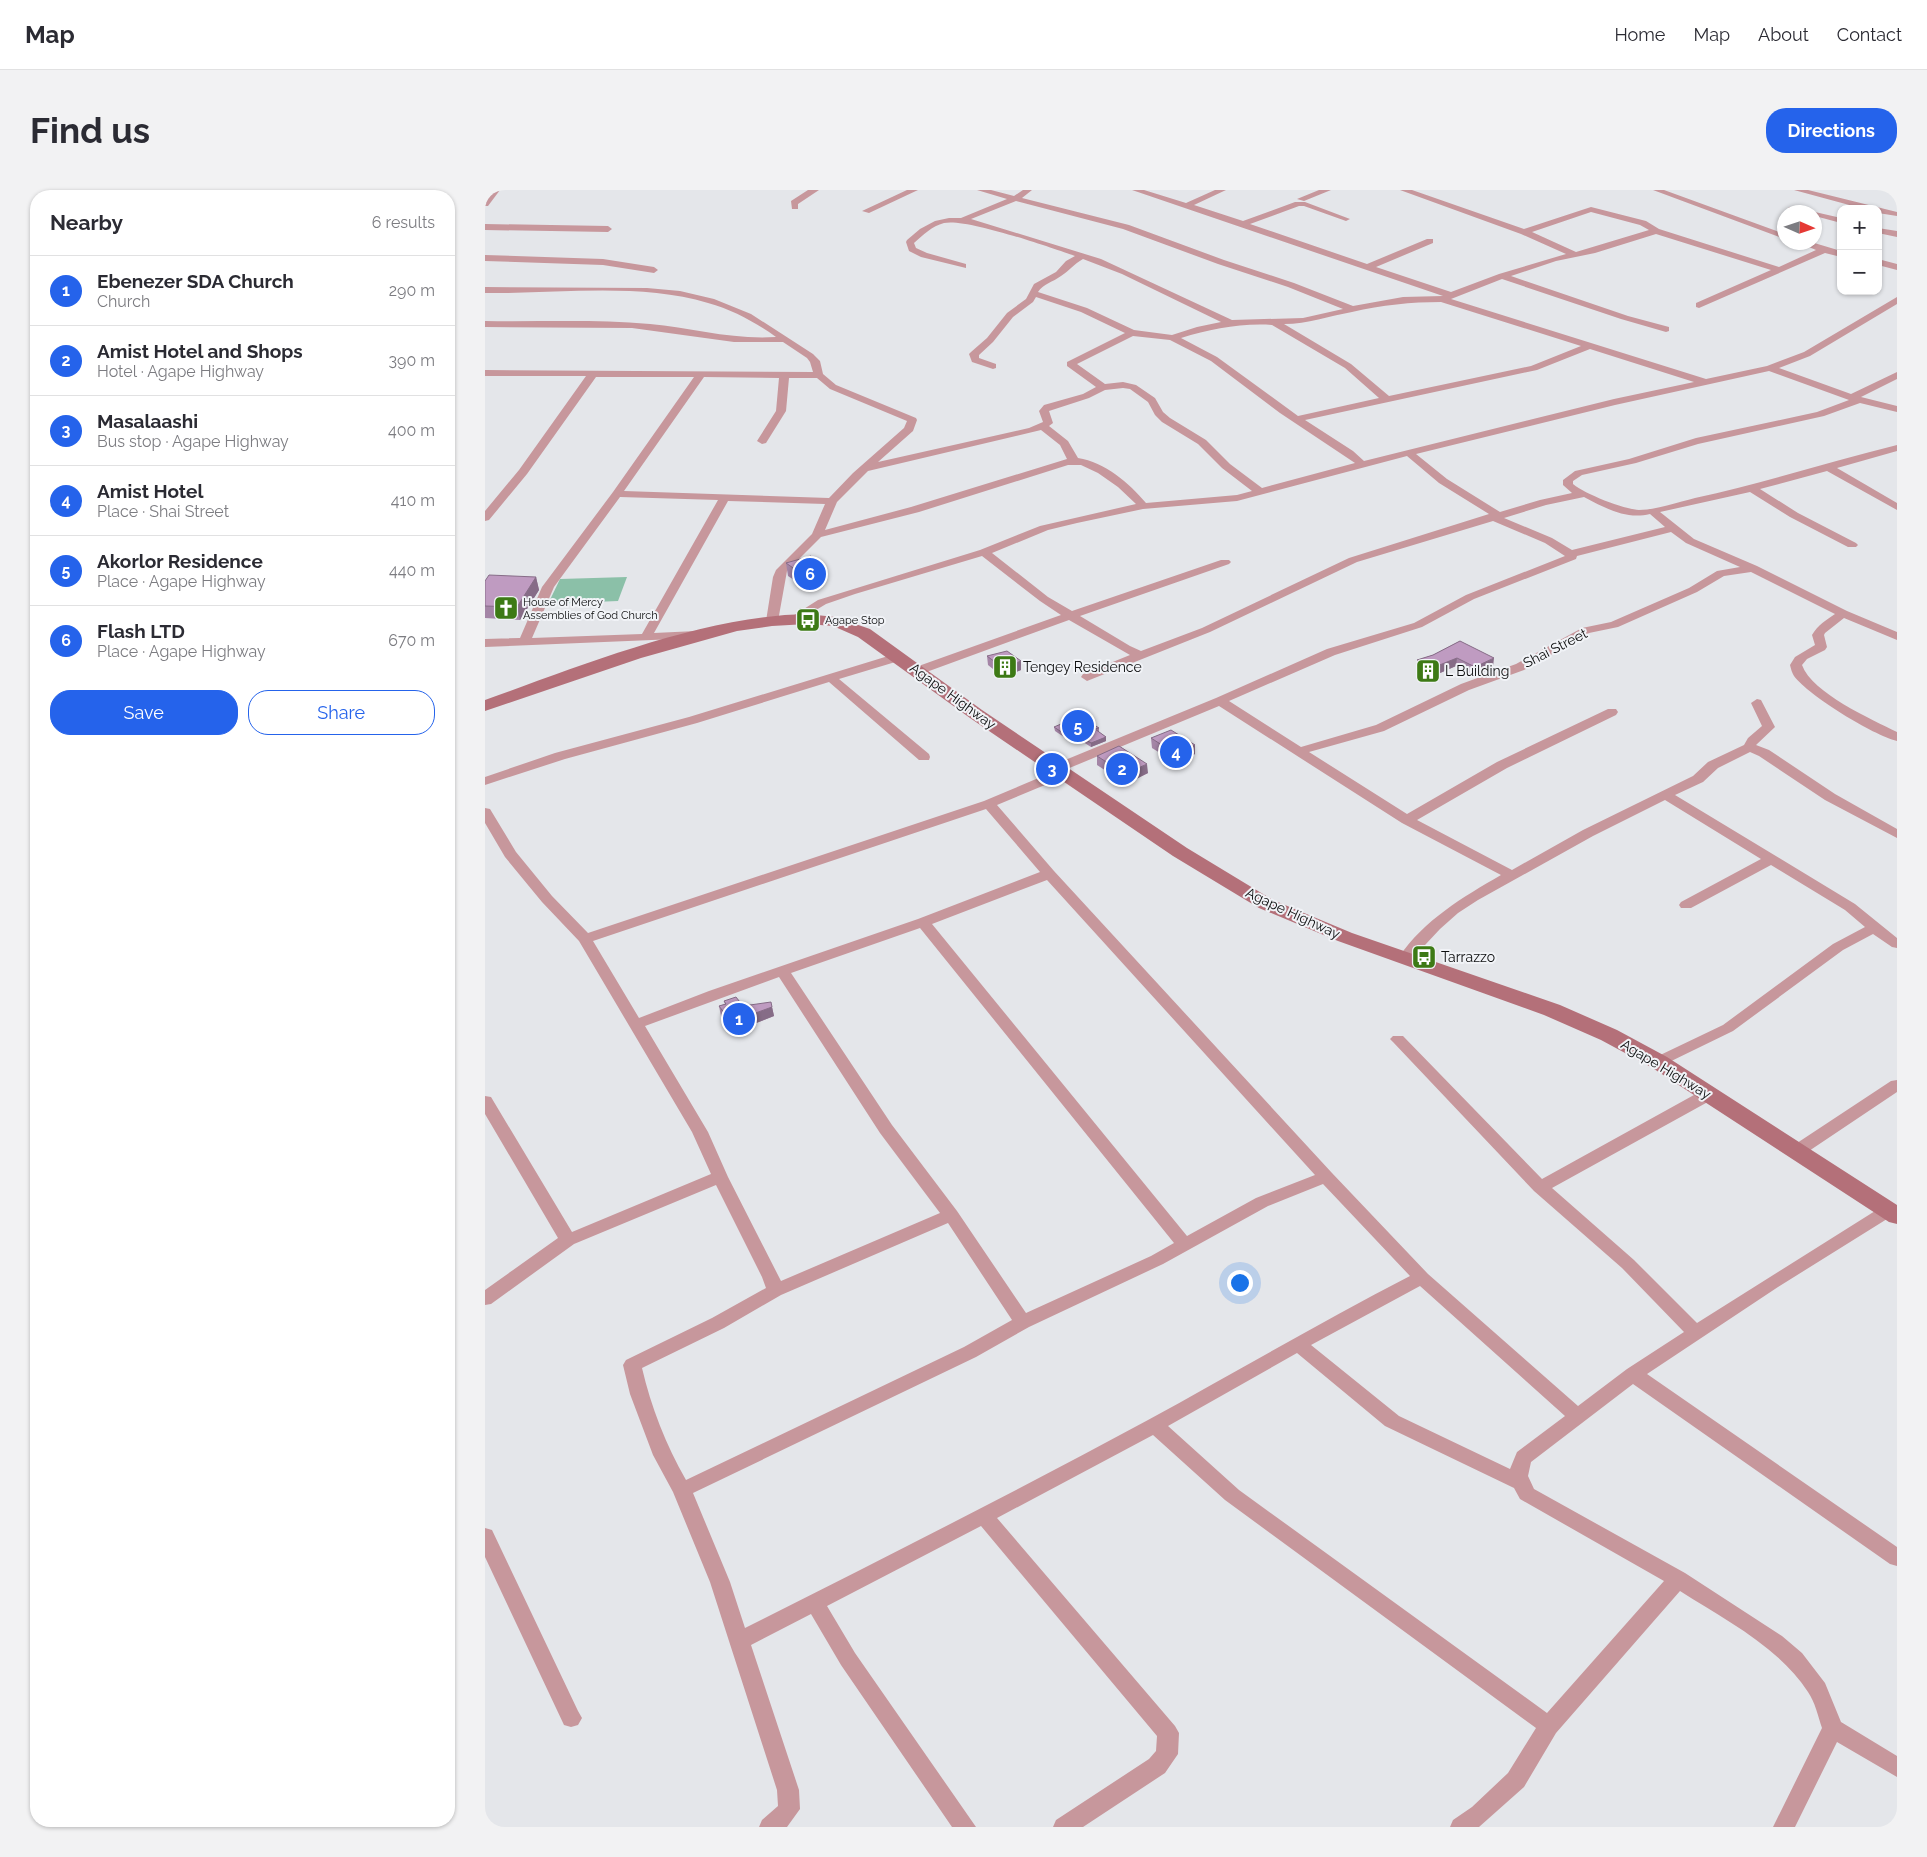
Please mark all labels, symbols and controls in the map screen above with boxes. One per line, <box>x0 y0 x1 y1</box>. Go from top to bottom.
text: Map <box>25 20 75 49</box>
text: Home <box>1614 24 1665 45</box>
text: Map <box>1693 24 1730 45</box>
text: About <box>1758 24 1809 45</box>
text: Contact <box>1837 24 1902 45</box>
button: Directions <box>1766 108 1897 153</box>
text: Find us <box>30 110 150 151</box>
north arrow <box>1777 205 1822 250</box>
map controls <box>1837 205 1882 295</box>
button: + <box>1837 205 1882 250</box>
text: Nearby <box>50 210 123 235</box>
text: 6 results <box>372 213 435 232</box>
button: − <box>1837 250 1882 295</box>
text: Ebenezer SDA Church <box>97 270 294 292</box>
text: 1 <box>62 281 70 300</box>
text: 290 m <box>389 281 435 300</box>
text: Church <box>97 292 150 311</box>
text: Amist Hotel and Shops <box>97 340 303 362</box>
text: 2 <box>61 351 71 370</box>
text: 390 m <box>389 351 435 370</box>
text: Hotel · Agape Highway <box>97 362 264 381</box>
text: Masalaashi <box>97 410 198 432</box>
text: 3 <box>62 421 70 440</box>
text: 400 m <box>388 421 435 440</box>
text: Bus stop · Agape Highway <box>97 432 289 451</box>
text: Amist Hotel <box>97 480 203 502</box>
text: 4 <box>61 491 71 510</box>
text: 410 m <box>391 491 435 510</box>
text: Place · Shai Street <box>97 502 229 521</box>
text: Akorlor Residence <box>97 550 263 572</box>
pin: 6 <box>794 555 826 593</box>
text: 5 <box>62 561 70 580</box>
text: 440 m <box>389 561 435 580</box>
text: Place · Agape Highway <box>97 572 266 591</box>
church icon: House of Mercy Assemblies of God Church <box>493 595 519 621</box>
place label: House of Mercy Assemblies of God Church <box>523 596 658 622</box>
bus stop icon: Agape Stop <box>795 607 821 633</box>
place label: Agape Stop <box>825 614 885 627</box>
text: Flash LTD <box>97 620 185 642</box>
street label: Shai Street <box>1520 625 1590 671</box>
text: 6 <box>61 631 71 650</box>
text: 670 m <box>388 631 435 650</box>
text: Place · Agape Highway <box>97 642 266 661</box>
building icon: Tengey Residence <box>992 654 1018 680</box>
building icon: L Building <box>1415 658 1441 684</box>
street label: Agape Highway <box>907 659 999 733</box>
place label: Tengey Residence <box>1023 659 1142 675</box>
place label: L Building <box>1445 663 1509 679</box>
button: Save <box>50 690 238 735</box>
button: Share <box>248 690 435 735</box>
pin: 5 <box>1062 707 1094 745</box>
pin: 4 <box>1160 733 1192 771</box>
pin: 3 <box>1036 750 1068 788</box>
pin: 2 <box>1106 750 1138 788</box>
street label: Agape Highway <box>1243 884 1343 942</box>
bus stop icon: Tarrazzo <box>1411 944 1437 970</box>
place label: Tarrazzo <box>1441 949 1495 965</box>
pin: 1 <box>723 1000 755 1038</box>
street label: Agape Highway <box>1618 1036 1714 1102</box>
your location <box>1227 1270 1253 1296</box>

